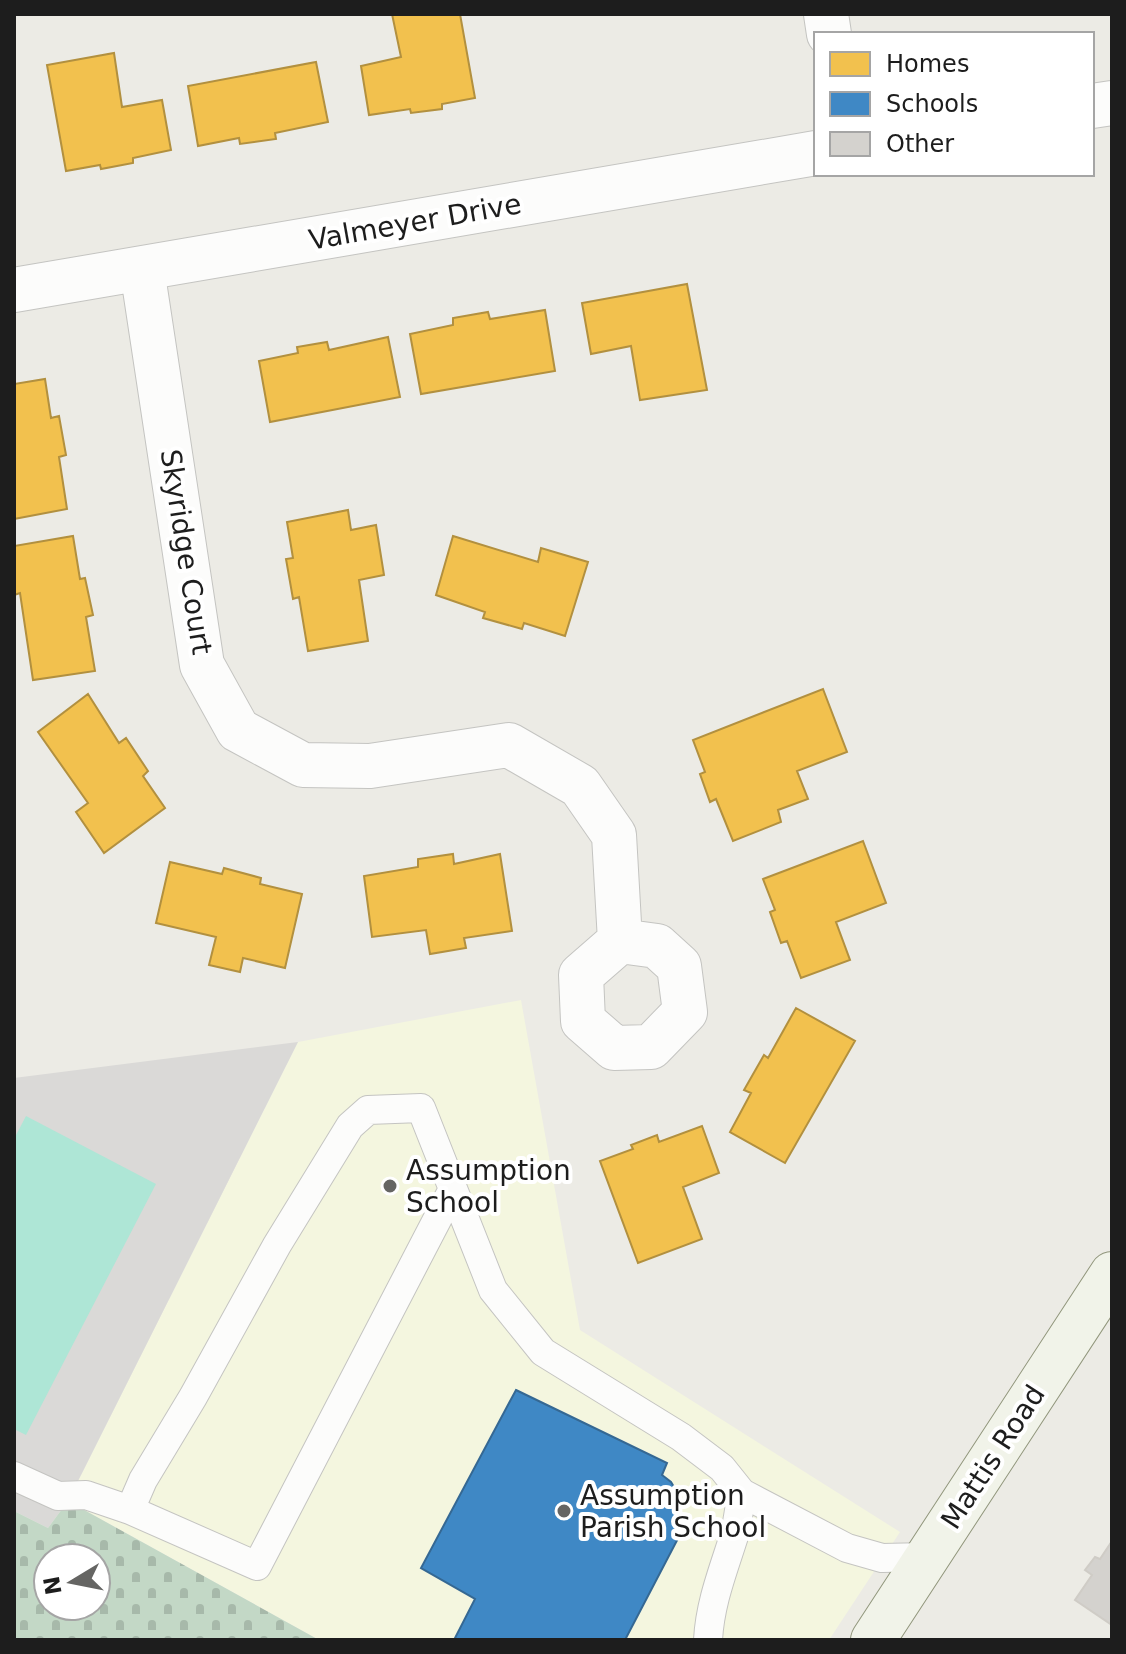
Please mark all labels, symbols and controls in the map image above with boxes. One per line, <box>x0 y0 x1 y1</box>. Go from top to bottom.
legend <box>814 32 1094 176</box>
text: Homes <box>886 50 969 78</box>
text: Schools <box>886 90 978 118</box>
text: Other <box>886 130 954 158</box>
street label: Valmeyer Drive <box>306 187 524 257</box>
street label: Skyridge Court <box>153 447 219 657</box>
place label: Assumption School <box>406 1154 571 1219</box>
marker: Assumption School <box>381 1177 399 1195</box>
street label: Mattis Road <box>934 1379 1052 1535</box>
place label: Assumption Parish School <box>580 1479 766 1544</box>
marker: Assumption Parish School <box>555 1502 573 1520</box>
north arrow <box>32 1542 112 1622</box>
text: N <box>39 1574 67 1597</box>

